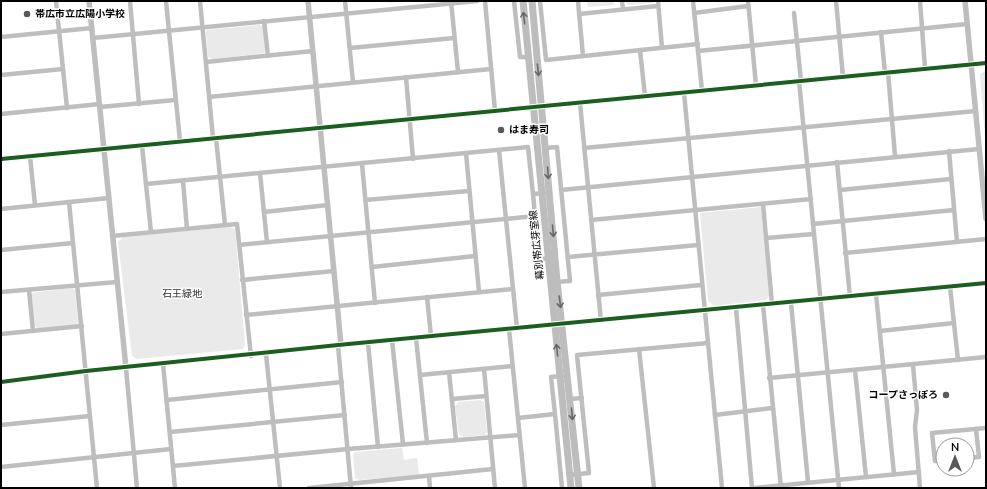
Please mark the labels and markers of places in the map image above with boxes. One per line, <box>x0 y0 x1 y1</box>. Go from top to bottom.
place label: 帯広市立広陽小学校 <box>35 7 125 21</box>
marker: 帯広市立広陽小学校 <box>22 9 32 19</box>
place label: はま寿司 <box>509 123 549 137</box>
marker: はま寿司 <box>496 125 506 135</box>
place label: コープさっぽろ <box>869 388 938 402</box>
marker: コープさっぽろ <box>941 390 951 400</box>

